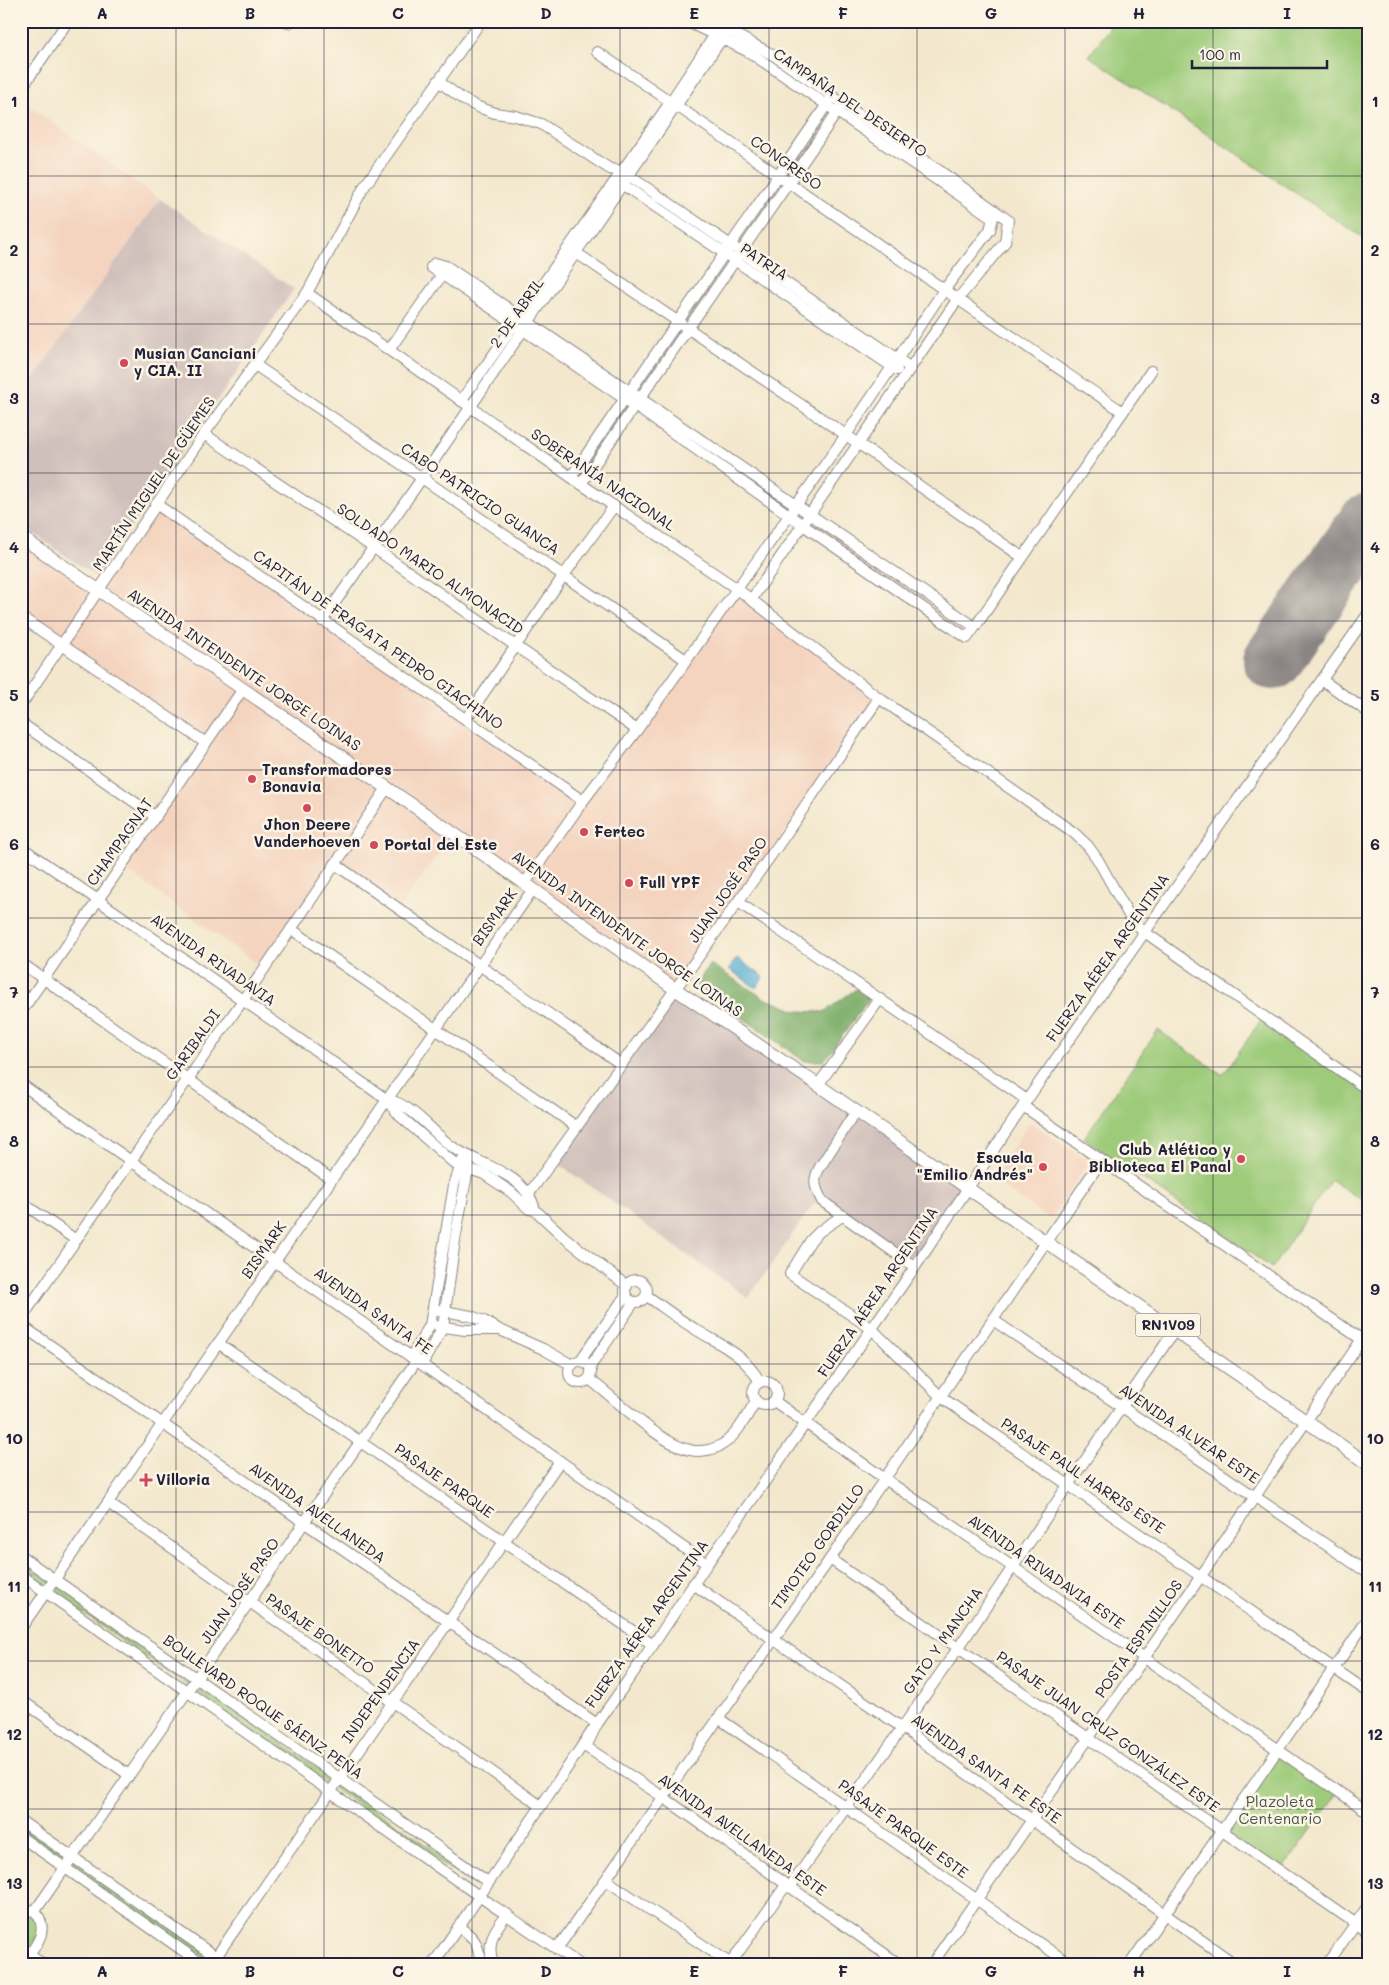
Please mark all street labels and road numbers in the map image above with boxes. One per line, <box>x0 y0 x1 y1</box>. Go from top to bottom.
street label: CAMPAÑA DEL DESIERTO <box>770 43 932 161</box>
street label: CONGRESO <box>747 130 827 194</box>
street label: PATRIA <box>737 238 792 284</box>
street label: 2 DE ABRIL <box>485 274 548 351</box>
street label: MARTÍN MIGUEL DE GÜEMES <box>87 392 219 574</box>
street label: SOBERANÍA NACIONAL <box>527 423 680 535</box>
street label: CABO PATRICIO GUANCA <box>397 437 564 559</box>
street label: SOLDADO MARIO ALMONACID <box>333 498 528 638</box>
street label: CAPITÁN DE FRAGATA PEDRO GIACHINO <box>250 545 508 734</box>
street label: AVENIDA INTENDENTE JORGE LOINAS <box>124 583 365 755</box>
street label: CHAMPAGNAT <box>81 793 157 889</box>
street label: JUAN JOSÉ PASO <box>683 832 771 946</box>
street label: AVENIDA INTENDENTE JORGE LOINAS <box>508 845 747 1021</box>
street label: FUERZA AÉREA ARGENTINA <box>1041 869 1173 1046</box>
street label: BISMARK <box>467 884 521 949</box>
street label: AVENIDA RIVADAVIA <box>147 908 280 1010</box>
street label: GARIBALDI <box>160 1005 224 1084</box>
street label: FUERZA AÉREA ARGENTINA <box>813 1202 942 1381</box>
street label: BISMARK <box>236 1217 290 1282</box>
street label: AVENIDA SANTA FE <box>311 1262 437 1359</box>
road number: RN1V09 <box>1136 1314 1200 1336</box>
street label: AVENIDA ALVEAR ESTE <box>1116 1379 1264 1488</box>
street label: PASAJE PAUL HARRIS ESTE <box>998 1413 1170 1538</box>
street label: PASAJE PARQUE <box>391 1438 499 1522</box>
street label: AVENIDA AVELLANEDA <box>245 1457 390 1567</box>
street label: TIMOTEO GORDILLO <box>766 1479 868 1613</box>
street label: AVENIDA RIVADAVIA ESTE <box>964 1509 1129 1633</box>
street label: JUAN JOSÉ PASO <box>195 1533 283 1647</box>
street label: FUERZA AÉREA ARGENTINA <box>580 1535 712 1712</box>
street label: POSTA ESPINILLOS <box>1090 1576 1186 1701</box>
street label: GATO Y MANCHA <box>898 1583 987 1698</box>
street label: PASAJE BONETTO <box>262 1588 379 1678</box>
street label: BOULEVARD ROQUE SÁENZ PEÑA <box>160 1629 367 1783</box>
street label: INDEPENDENCIA <box>337 1634 424 1747</box>
street label: PASAJE JUAN CRUZ GONZÁLEZ ESTE <box>993 1646 1225 1817</box>
street label: AVENIDA SANTA FE ESTE <box>908 1709 1066 1828</box>
street label: AVENIDA AVELLANEDA ESTE <box>654 1768 831 1900</box>
street label: PASAJE PARQUE ESTE <box>835 1774 973 1882</box>

